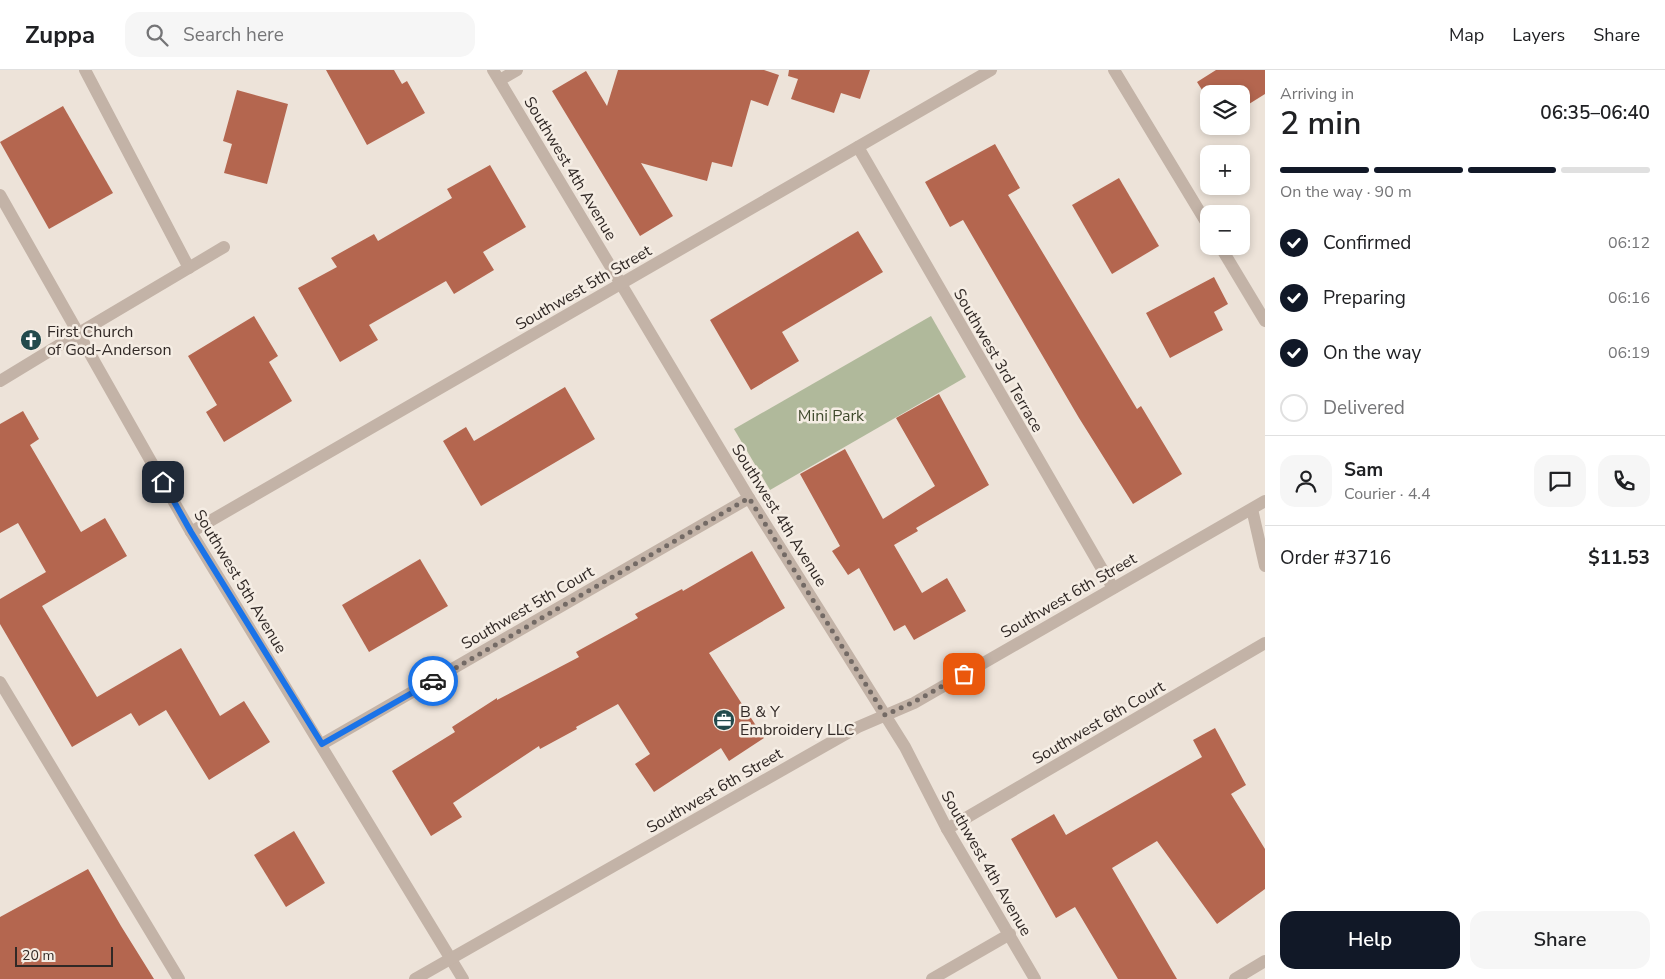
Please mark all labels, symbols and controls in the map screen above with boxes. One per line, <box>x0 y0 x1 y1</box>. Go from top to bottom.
search box <box>125 12 475 57</box>
text: Zuppa <box>25 19 95 51</box>
icon: search <box>143 21 171 49</box>
text: Search here <box>183 22 284 48</box>
text: Map <box>1449 23 1484 47</box>
text: Layers <box>1512 23 1565 47</box>
text: Share <box>1593 23 1640 47</box>
text: Arriving in <box>1280 83 1354 105</box>
map controls <box>1200 85 1250 255</box>
button: layers <box>1200 85 1250 135</box>
street label: Southwest 4th Avenue <box>518 92 622 245</box>
text: 06:35–06:40 <box>1540 100 1650 126</box>
text: 2 min <box>1280 102 1362 145</box>
button: + <box>1200 145 1250 195</box>
text: On the way · 90 m <box>1280 181 1412 203</box>
button: − <box>1200 205 1250 255</box>
icon: check <box>1280 229 1308 257</box>
text: Confirmed <box>1323 230 1411 256</box>
text: 06:12 <box>1608 232 1650 254</box>
street label: Southwest 5th Street <box>512 240 656 336</box>
icon: check <box>1280 284 1308 312</box>
street label: Southwest 3rd Terrace <box>948 285 1048 436</box>
text: Preparing <box>1323 285 1406 311</box>
text: 06:16 <box>1608 287 1650 309</box>
place label: First Church of God-Anderson <box>47 321 172 361</box>
church icon: First Church of God-Anderson <box>19 328 43 352</box>
icon: check <box>1280 339 1308 367</box>
text: On the way <box>1323 340 1421 366</box>
text: 06:19 <box>1608 342 1650 364</box>
text: Delivered <box>1323 395 1405 421</box>
park label: Mini Park <box>798 405 865 427</box>
street label: Southwest 4th Avenue <box>726 440 832 591</box>
button: person <box>1280 455 1332 507</box>
button: chat <box>1534 455 1586 507</box>
button: phone <box>1598 455 1650 507</box>
text: Sam <box>1344 457 1383 483</box>
pin <box>142 461 184 503</box>
icon: home <box>149 468 177 496</box>
text: Courier · 4.4 <box>1344 483 1430 505</box>
street label: Southwest 5th Avenue <box>188 505 292 658</box>
text: Order #3716 <box>1280 545 1391 571</box>
text: $11.53 <box>1588 545 1650 571</box>
street label: Southwest 6th Street <box>997 548 1141 644</box>
street label: Southwest 5th Court <box>457 561 598 655</box>
pin <box>943 653 985 695</box>
courier <box>408 656 458 706</box>
icon: bag <box>950 660 978 688</box>
icon: car <box>419 667 447 695</box>
street label: Southwest 6th Court <box>1028 676 1169 770</box>
place label: B & Y Embroidery LLC <box>740 701 855 741</box>
office icon: B & Y Embroidery LLC <box>712 708 736 732</box>
street label: Southwest 6th Street <box>643 743 787 839</box>
street label: Southwest 4th Avenue <box>936 787 1037 940</box>
button: Help <box>1280 911 1460 969</box>
button: Share <box>1470 911 1650 969</box>
scale bar <box>15 944 112 967</box>
text: 20 m <box>22 946 54 965</box>

